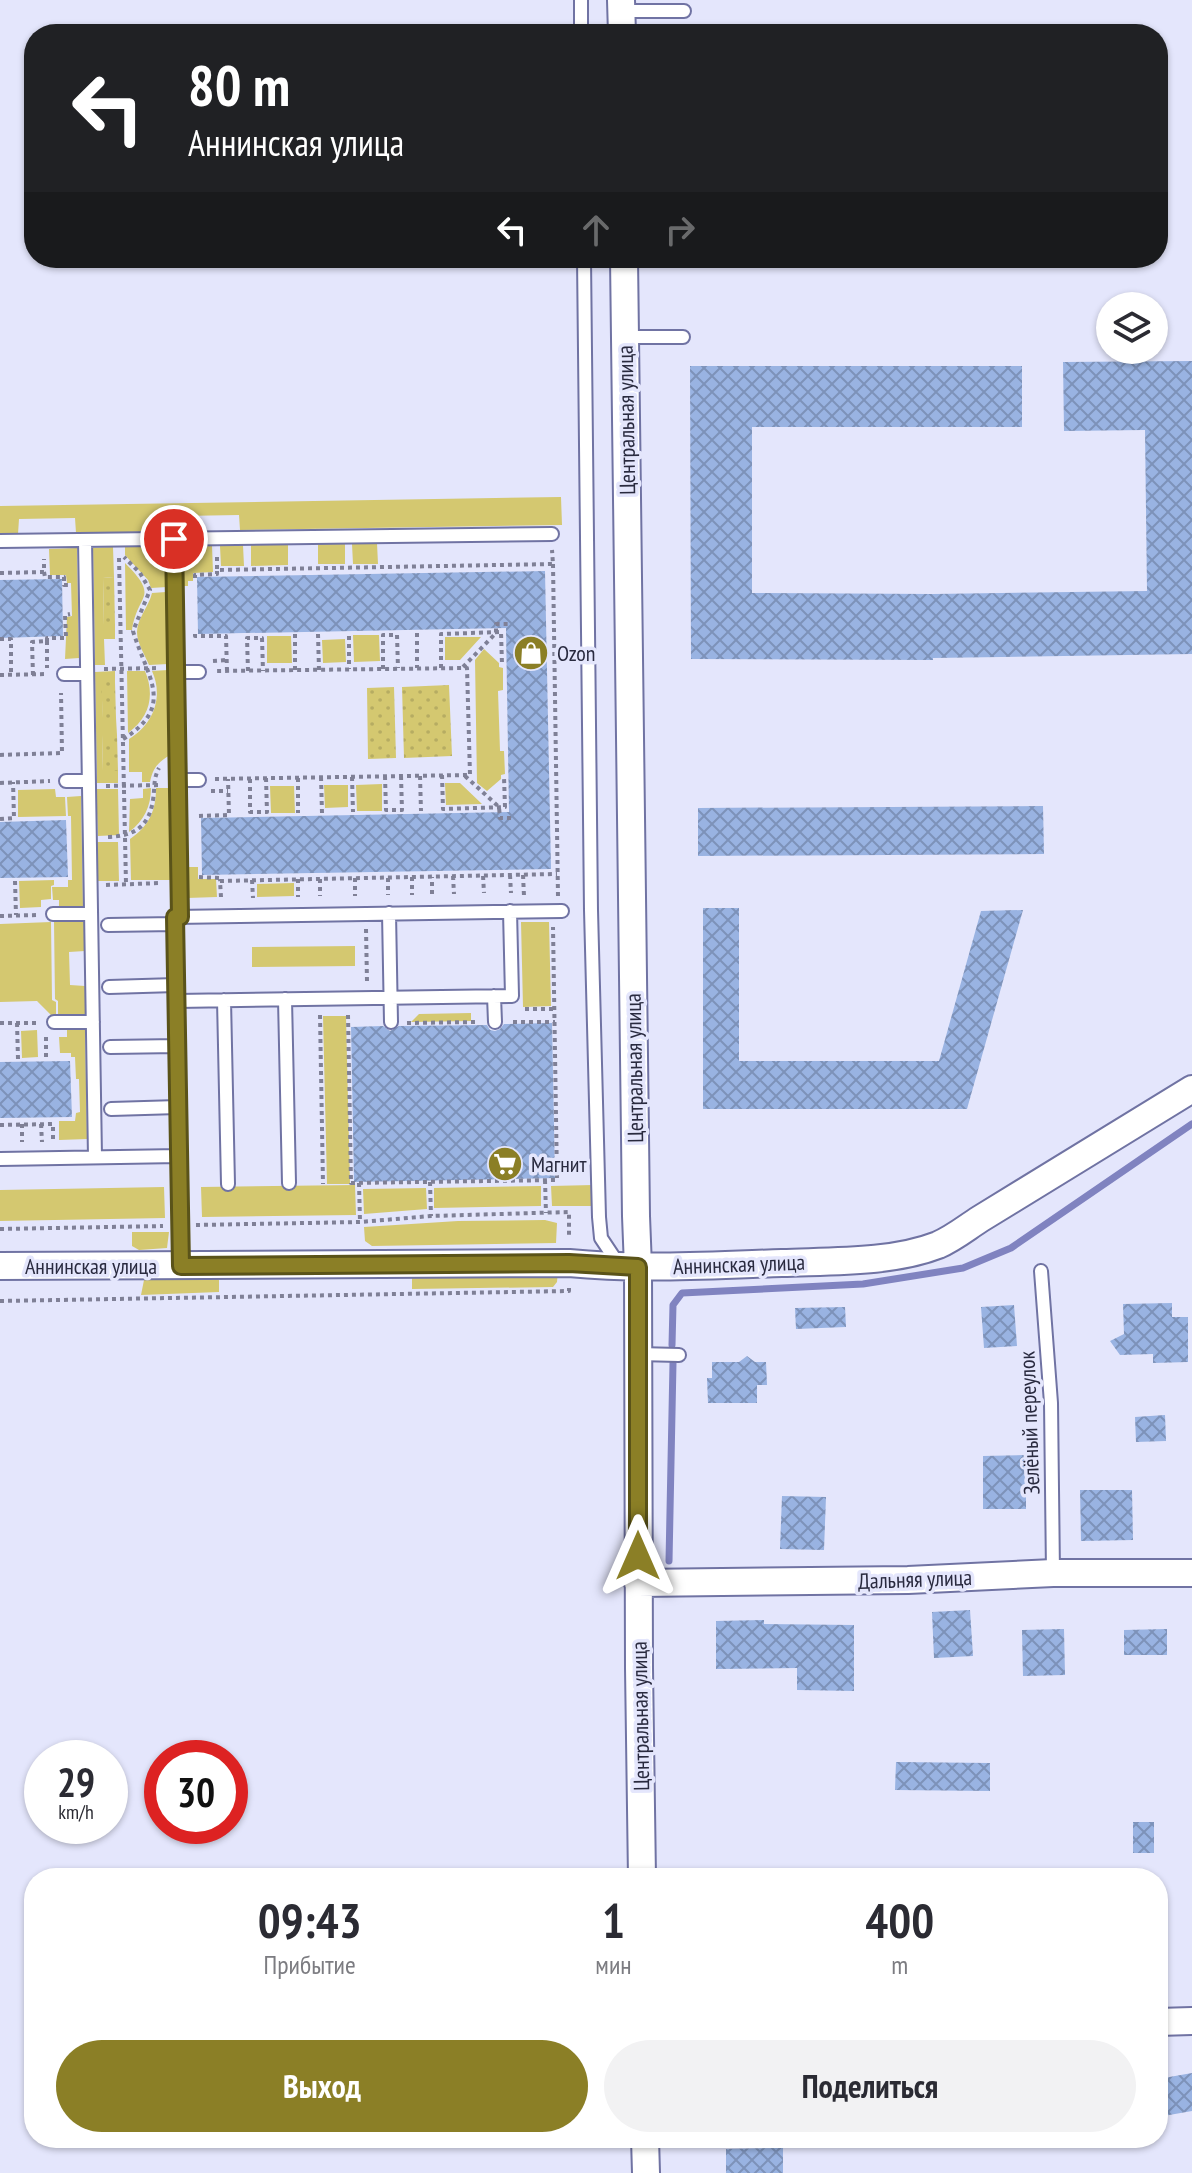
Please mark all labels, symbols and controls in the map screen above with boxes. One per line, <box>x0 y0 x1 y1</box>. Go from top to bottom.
text: 80 m <box>188 49 290 121</box>
icon: left <box>56 56 160 160</box>
text: Аннинская улица <box>188 119 404 166</box>
icon: left <box>490 208 534 252</box>
icon: ahead <box>574 208 618 252</box>
icon: right <box>658 208 702 252</box>
map controls <box>1096 292 1168 364</box>
button: layers <box>1096 292 1168 364</box>
street label: Центральная улица <box>611 345 641 495</box>
pin <box>140 505 208 573</box>
icon: arrive <box>152 517 196 561</box>
shop icon: Ozon <box>512 634 550 672</box>
place label: Ozon <box>557 639 596 667</box>
street label: Центральная улица <box>619 993 649 1143</box>
supermarket icon: Магнит <box>486 1145 524 1183</box>
place label: Магнит <box>531 1150 588 1178</box>
street label: Аннинская улица <box>673 1248 805 1280</box>
street label: Аннинская улица <box>25 1252 157 1280</box>
street label: Зелёный переулок <box>1012 1350 1046 1495</box>
position arrow <box>596 1514 680 1598</box>
street label: Дальняя улица <box>857 1563 973 1595</box>
street label: Центральная улица <box>625 1641 655 1791</box>
speed limit sign: 30 <box>144 1740 248 1844</box>
text: 29 <box>57 1756 95 1808</box>
text: km/h <box>58 1799 94 1825</box>
text: 09:43 <box>258 1889 362 1951</box>
text: 1 <box>602 1889 625 1951</box>
text: 400 <box>865 1889 934 1951</box>
text: Прибытие <box>264 1948 356 1981</box>
text: мин <box>595 1948 632 1981</box>
text: m <box>891 1948 908 1981</box>
button: Выход <box>56 2040 588 2132</box>
button: Поделиться <box>604 2040 1136 2132</box>

